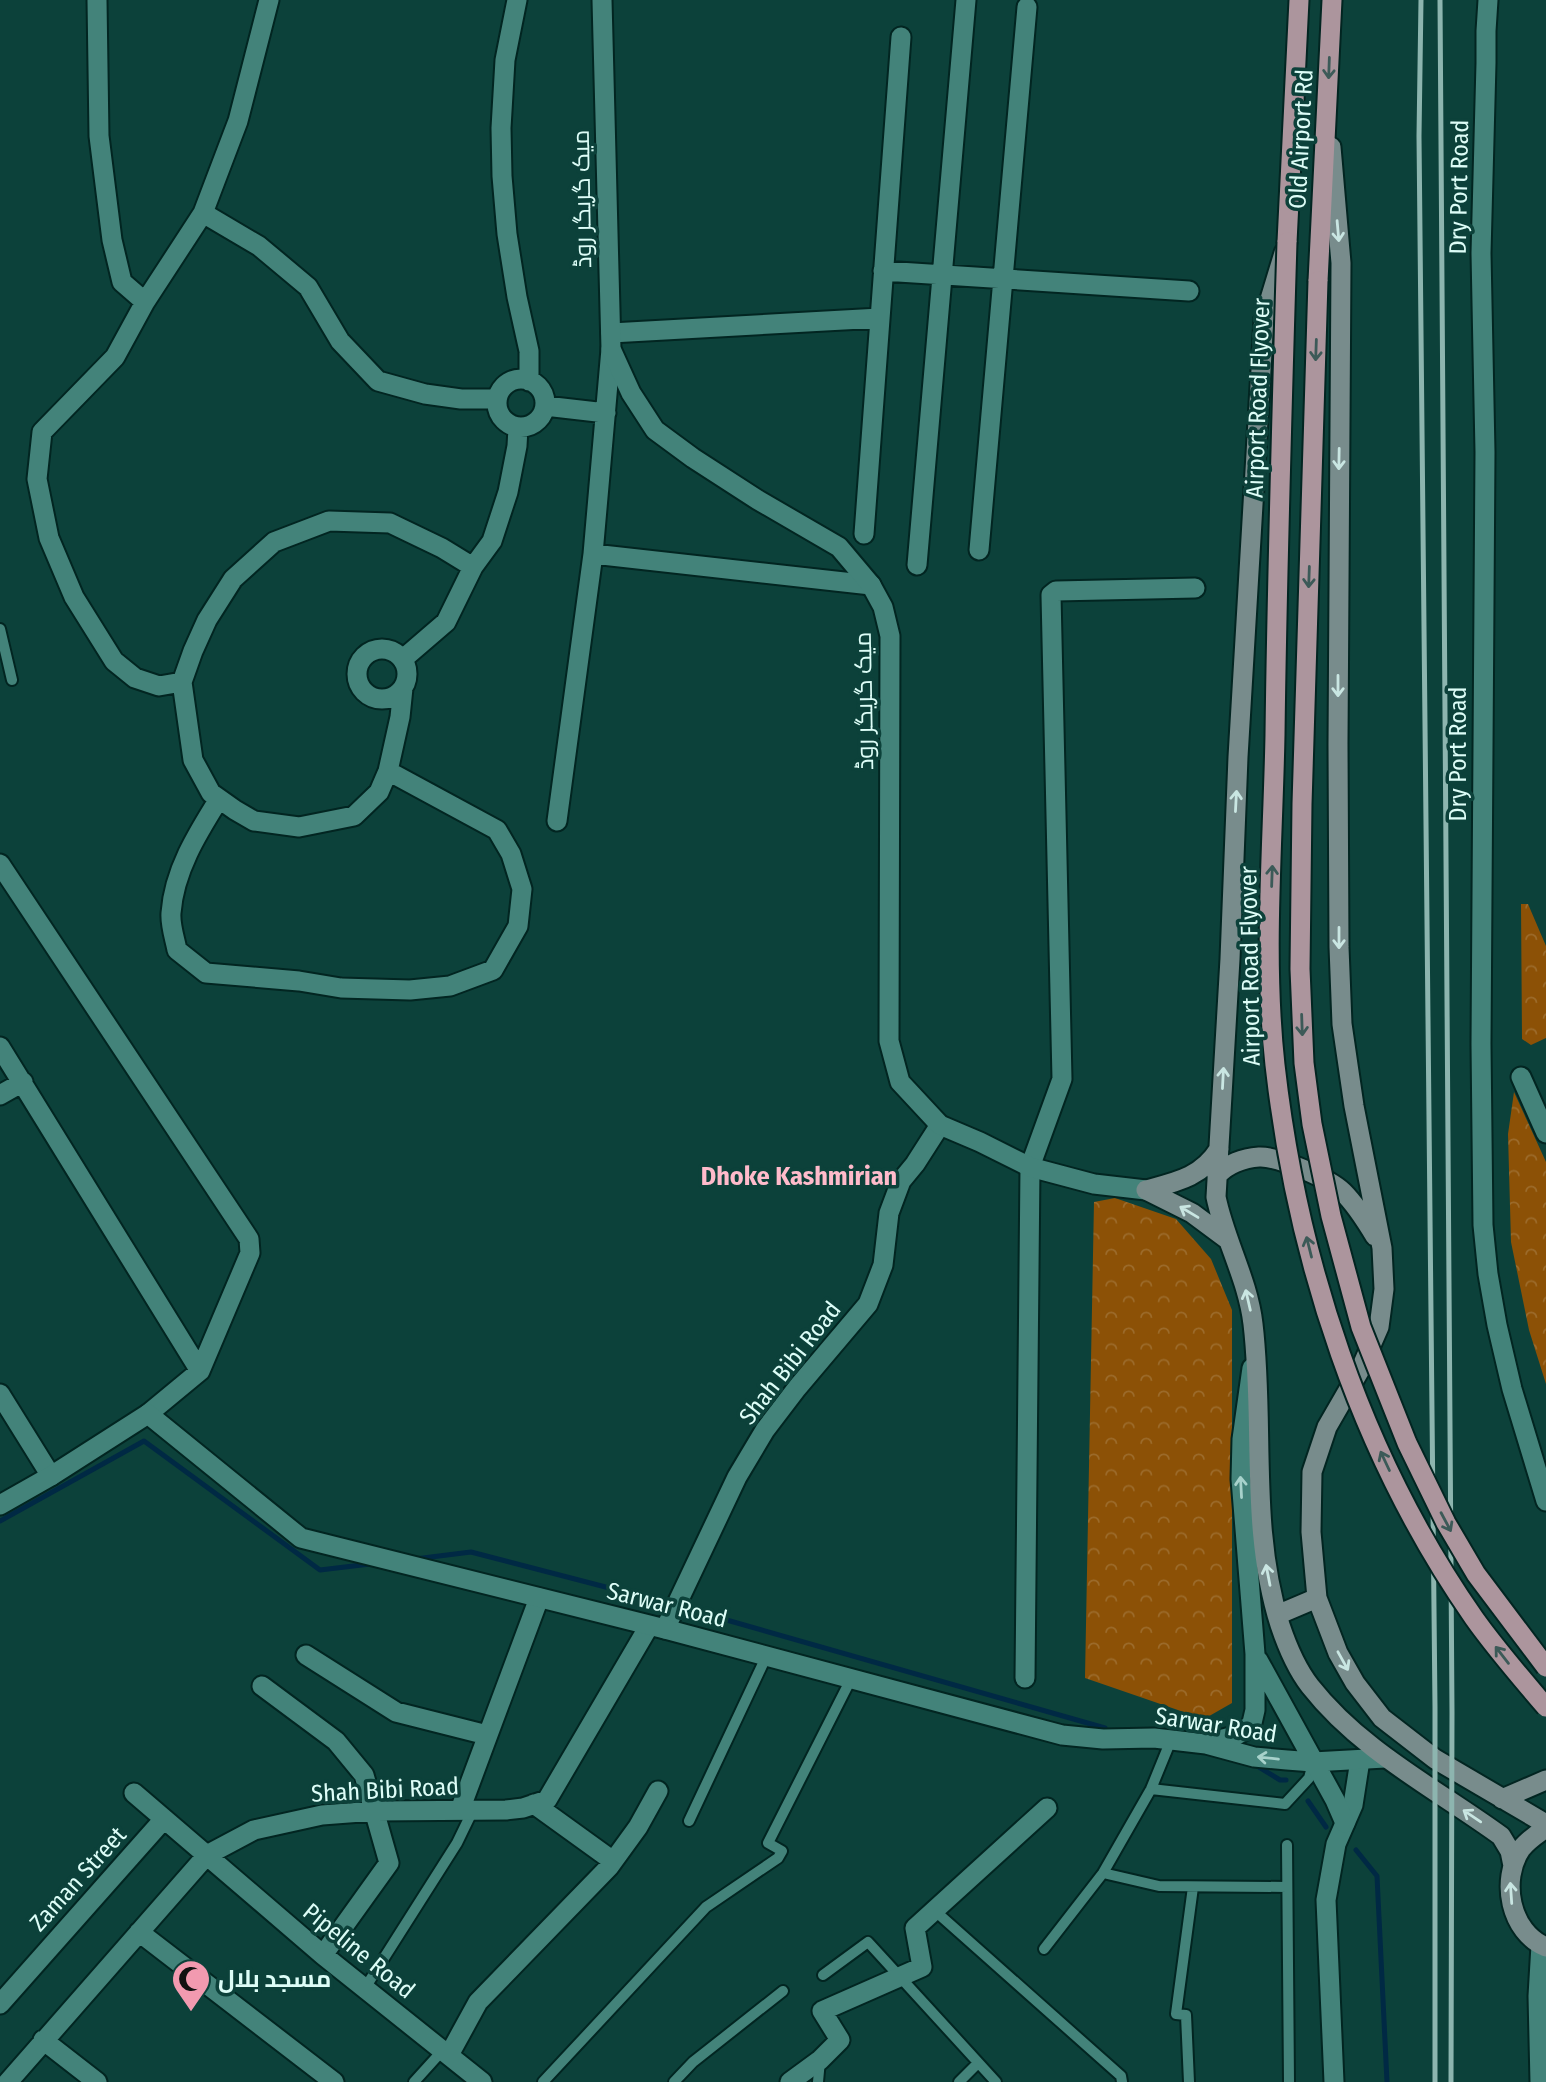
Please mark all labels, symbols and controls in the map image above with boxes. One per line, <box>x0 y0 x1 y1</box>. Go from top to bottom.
one-way arrow <box>1323 56 1336 79</box>
street label: Old Airport Rd <box>1283 69 1319 209</box>
street label: Dry Port Road <box>1444 119 1474 255</box>
street label: میک گریگر روڈ <box>567 130 597 268</box>
one-way arrow <box>1332 219 1345 242</box>
street label: Airport Road Flyover <box>1241 297 1276 498</box>
one-way arrow <box>1309 338 1322 361</box>
one-way arrow <box>1332 447 1346 470</box>
one-way arrow <box>1302 565 1315 588</box>
street label: میک گریگر روڈ <box>849 632 879 770</box>
one-way arrow <box>1331 674 1345 697</box>
street label: Dry Port Road <box>1444 687 1472 821</box>
one-way arrow <box>1230 790 1243 813</box>
street label: Airport Road Flyover <box>1234 865 1266 1066</box>
one-way arrow <box>1265 865 1278 888</box>
one-way arrow <box>1332 926 1346 949</box>
one-way arrow <box>1296 1013 1309 1036</box>
one-way arrow <box>1217 1066 1230 1089</box>
district label: Dhoke Kashmirian <box>701 1161 897 1192</box>
one-way arrow <box>1179 1205 1199 1219</box>
one-way arrow <box>1302 1236 1315 1259</box>
one-way arrow <box>1241 1289 1254 1312</box>
street label: Shah Bibi Road <box>733 1296 847 1430</box>
one-way arrow <box>1378 1451 1391 1472</box>
one-way arrow <box>1235 1475 1248 1498</box>
one-way arrow <box>1440 1511 1453 1532</box>
one-way arrow <box>1260 1564 1274 1587</box>
street label: Sarwar Road <box>604 1577 730 1633</box>
one-way arrow <box>1495 1646 1510 1665</box>
one-way arrow <box>1336 1650 1350 1671</box>
street label: Sarwar Road <box>1153 1702 1279 1748</box>
one-way arrow <box>1258 1751 1280 1764</box>
street label: Shah Bibi Road <box>310 1772 460 1808</box>
one-way arrow <box>1463 1808 1482 1823</box>
street label: Zaman Street <box>24 1821 132 1937</box>
one-way arrow <box>1504 1882 1517 1905</box>
street label: Pipeline Road <box>298 1897 420 2005</box>
mosque icon: مسجد بلال <box>170 1958 212 2013</box>
place label: مسجد بلال <box>218 1965 331 1993</box>

